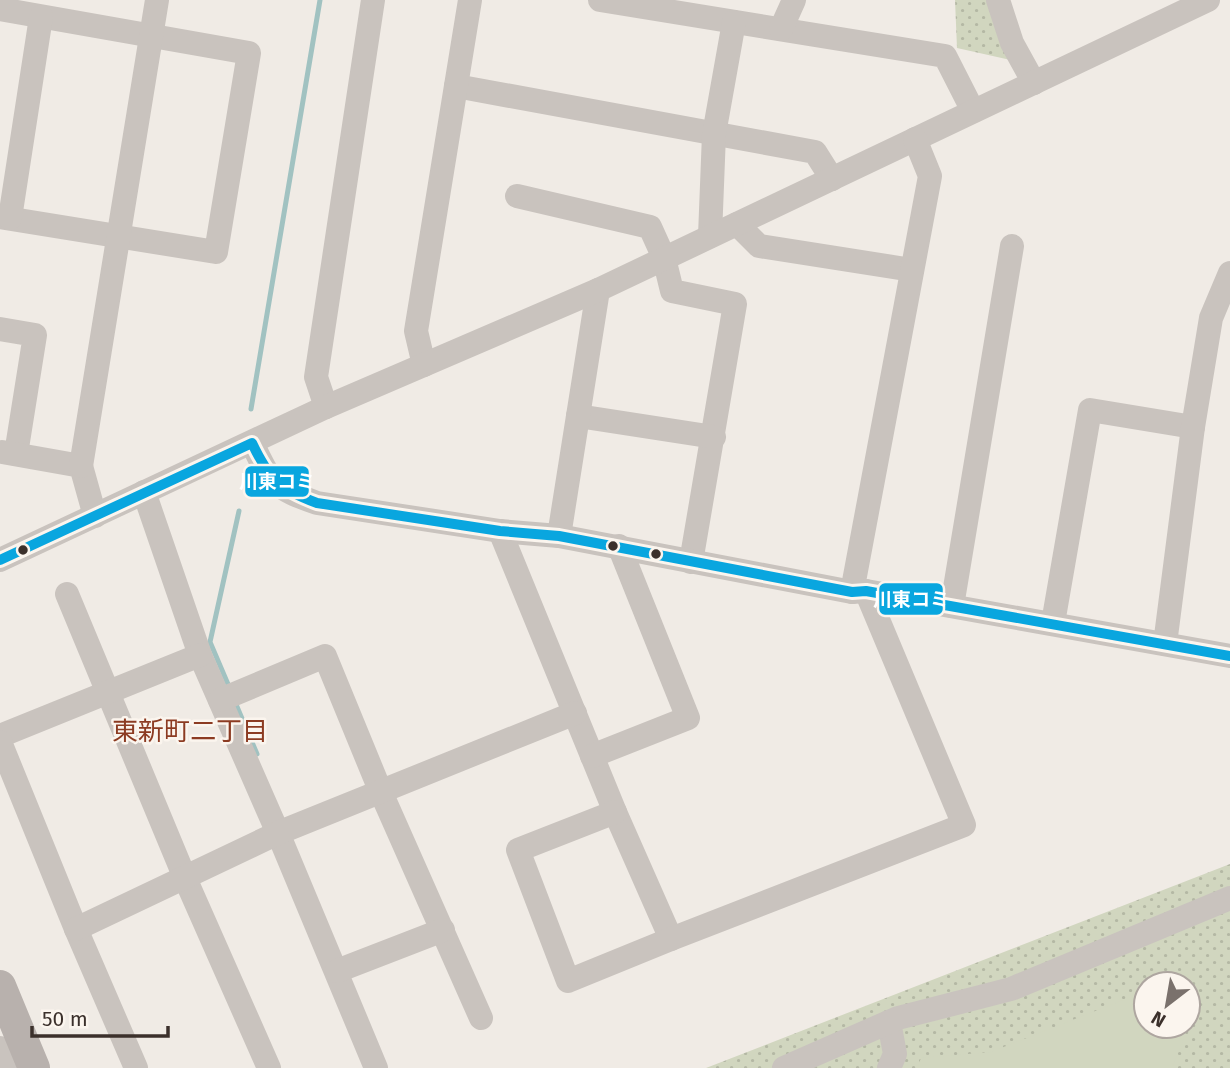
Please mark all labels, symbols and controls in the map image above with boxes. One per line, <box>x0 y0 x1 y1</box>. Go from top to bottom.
line badge: 川東コミ <box>244 465 310 498</box>
text: 川東コミ <box>239 470 315 493</box>
unlabelled marker <box>606 539 620 553</box>
unlabelled marker <box>16 543 30 557</box>
unlabelled marker <box>649 547 663 561</box>
line badge: 川東コミ <box>878 582 944 616</box>
text: 川東コミ <box>873 588 949 611</box>
district label: 東新町二丁目 <box>112 716 268 747</box>
north arrow <box>1132 970 1202 1040</box>
scale bar <box>32 995 168 1038</box>
text: 50 m <box>42 1006 88 1032</box>
text: N <box>1147 1006 1170 1032</box>

